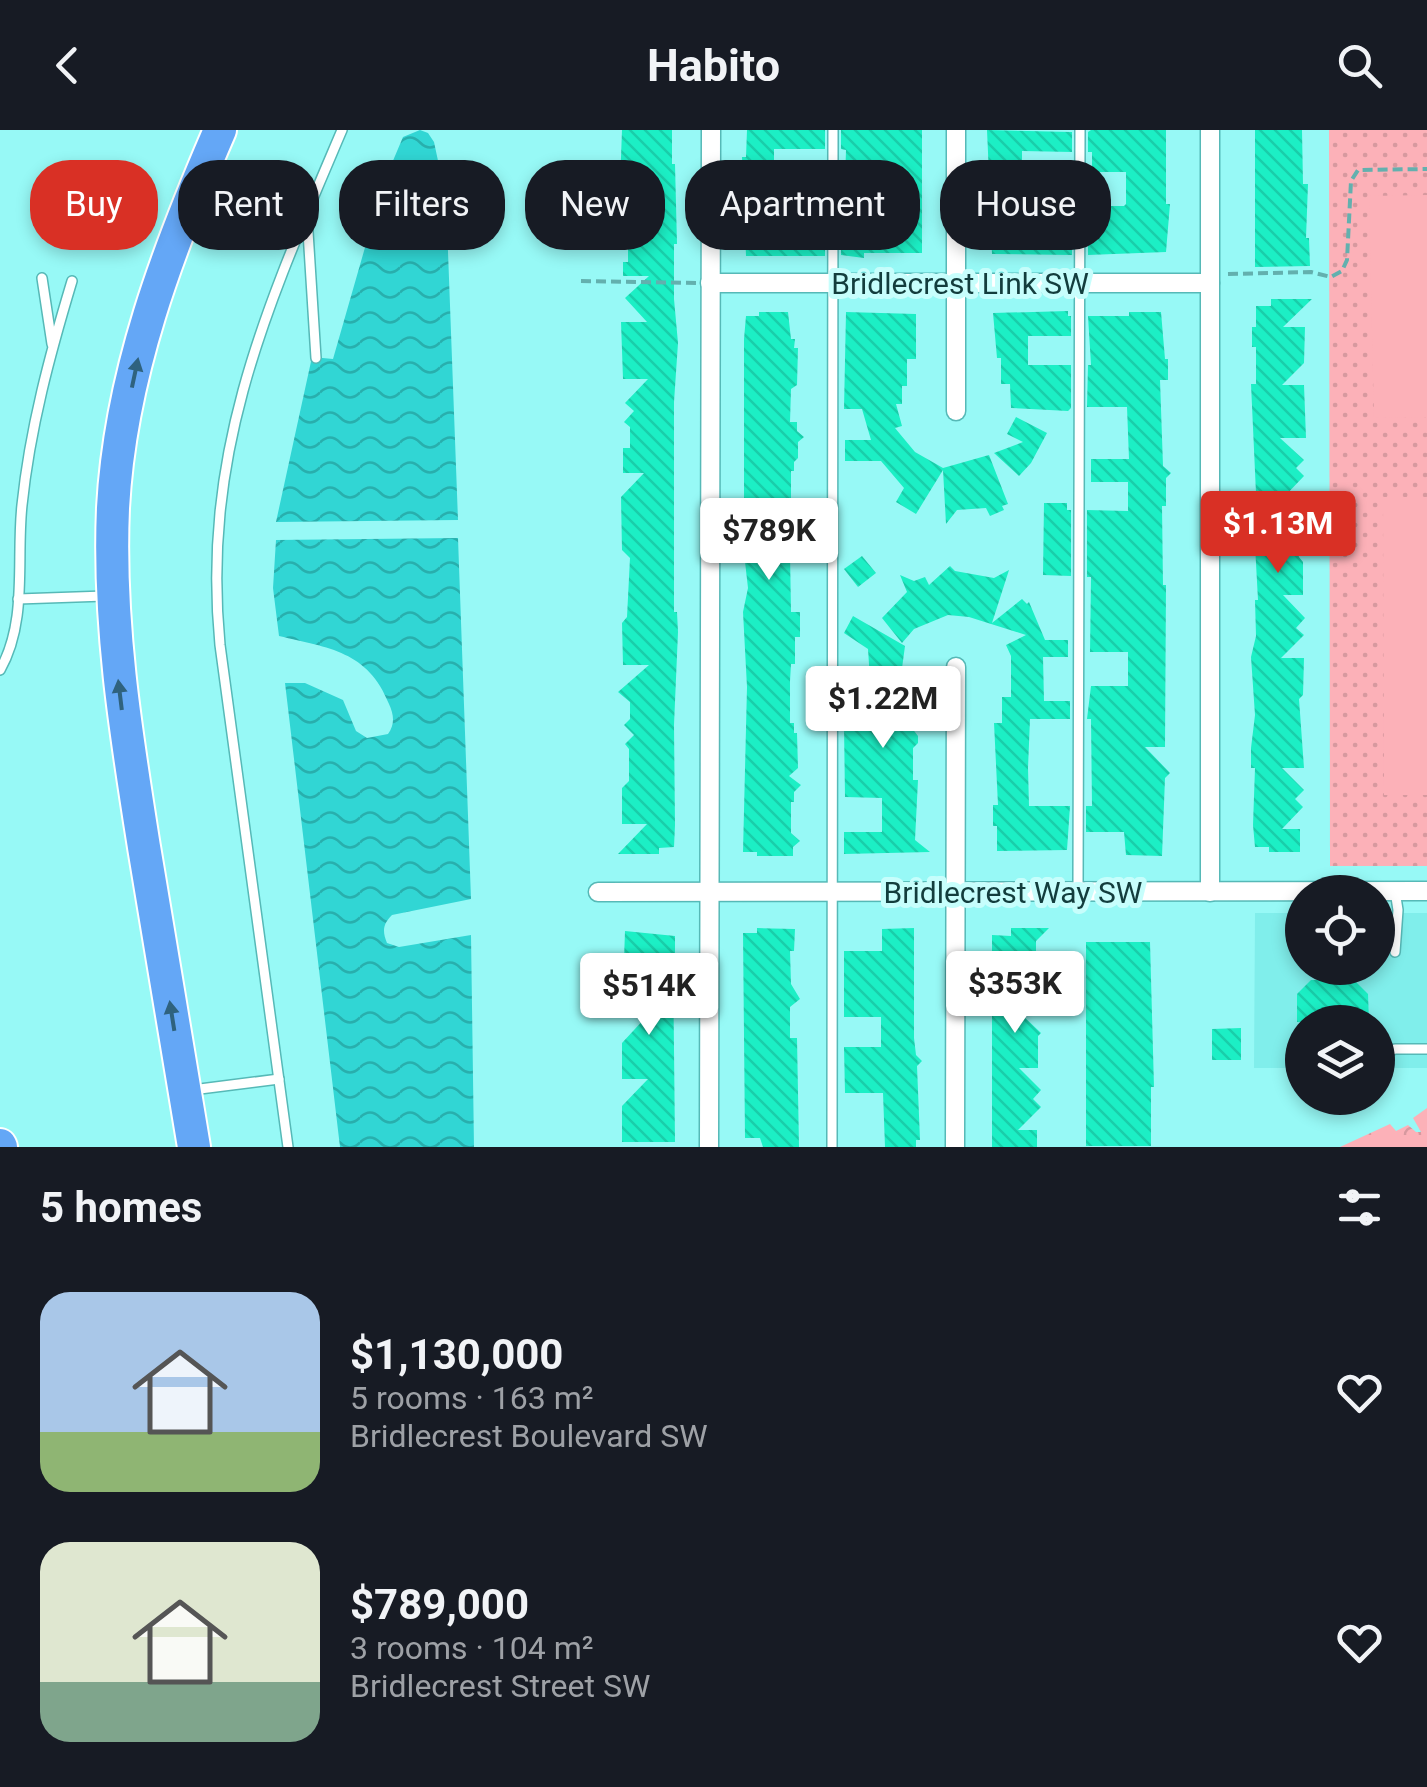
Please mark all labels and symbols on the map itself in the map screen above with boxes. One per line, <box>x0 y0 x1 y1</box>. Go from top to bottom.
street label: Bridlecrest Link SW <box>831 266 1089 301</box>
one-way arrow <box>127 357 143 388</box>
pin: $1.13M <box>1197 491 1359 576</box>
pin: $789K <box>699 498 839 583</box>
pin: $1.22M <box>802 666 964 751</box>
one-way arrow <box>112 679 128 711</box>
street label: Bridlecrest Way SW <box>884 875 1142 910</box>
pin: $353K <box>945 951 1085 1036</box>
pin: $514K <box>579 953 719 1038</box>
one-way arrow <box>164 1000 179 1032</box>

